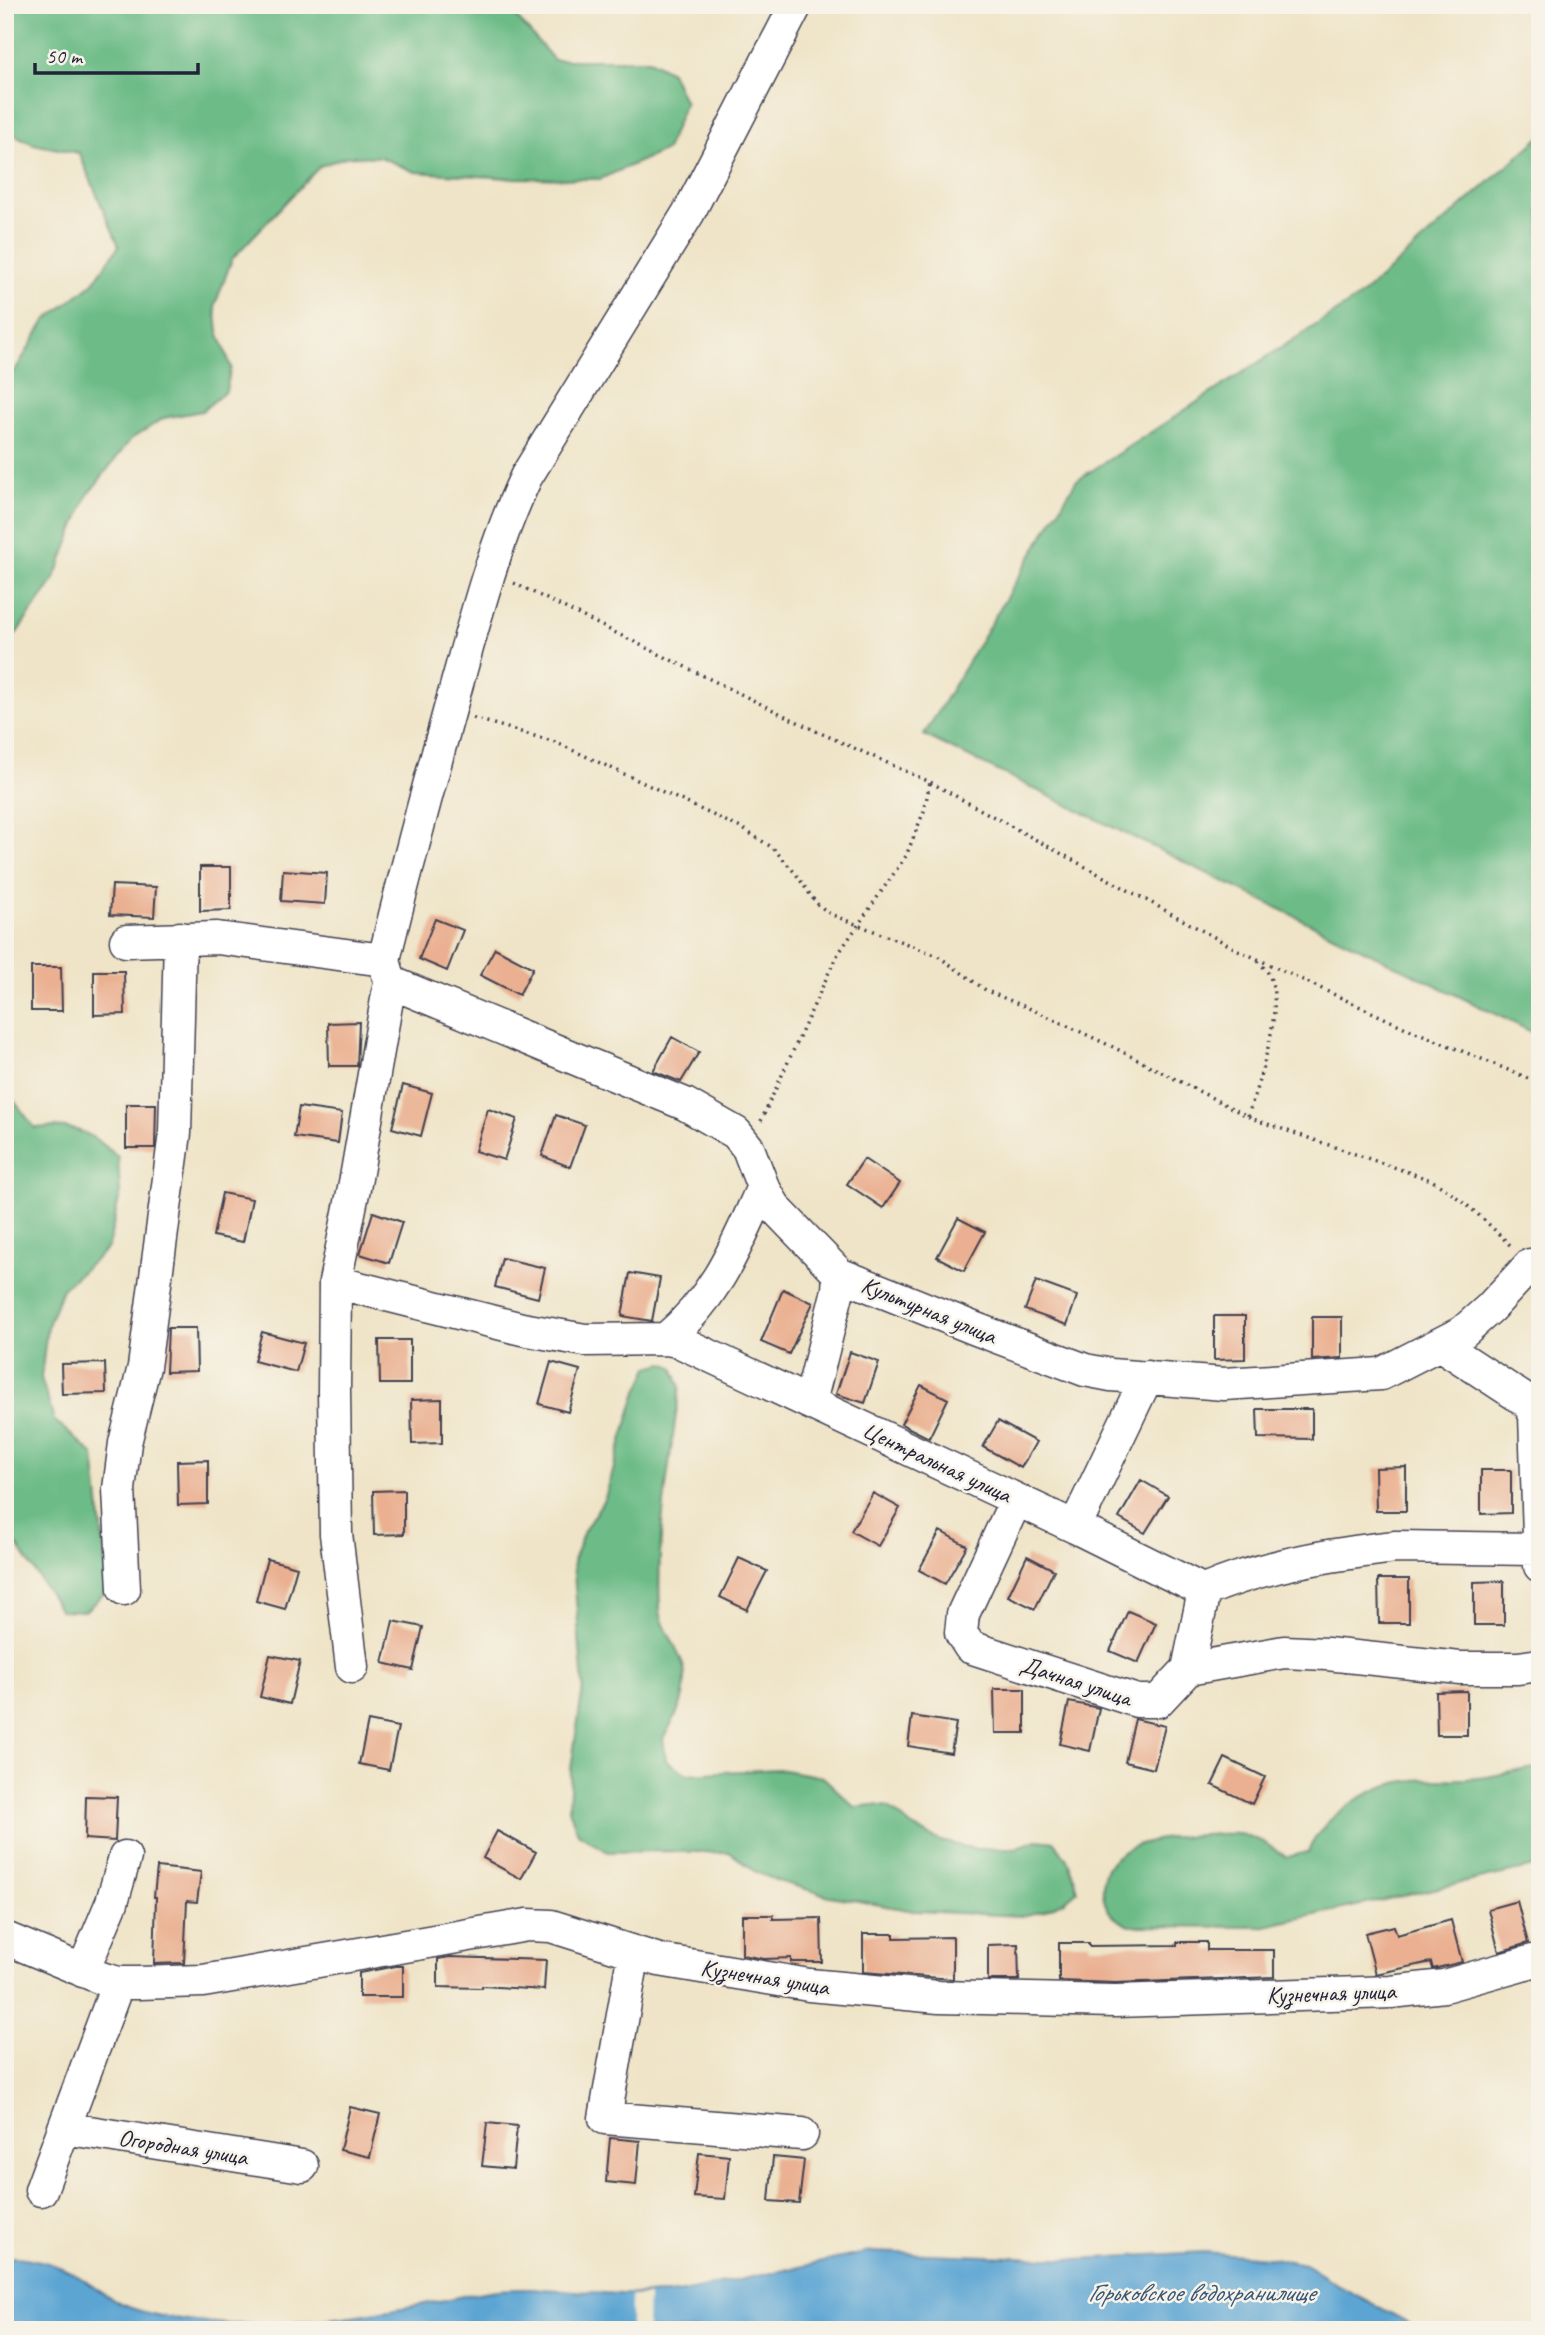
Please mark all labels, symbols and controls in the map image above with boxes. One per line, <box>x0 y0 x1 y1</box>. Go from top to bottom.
scale bar <box>35 32 198 76</box>
text: 50 m <box>46 43 84 69</box>
street label: Культурная улица <box>857 1269 1002 1351</box>
street label: Центральная улица <box>858 1414 1018 1510</box>
street label: Дачная улица <box>1017 1649 1137 1714</box>
street label: Кузнечная улица <box>699 1952 833 2003</box>
street label: Кузнечная улица <box>1266 1976 1398 2011</box>
street label: Огородная улица <box>116 2122 251 2172</box>
water label: Горьковское водохранилище <box>1088 2276 1319 2309</box>

